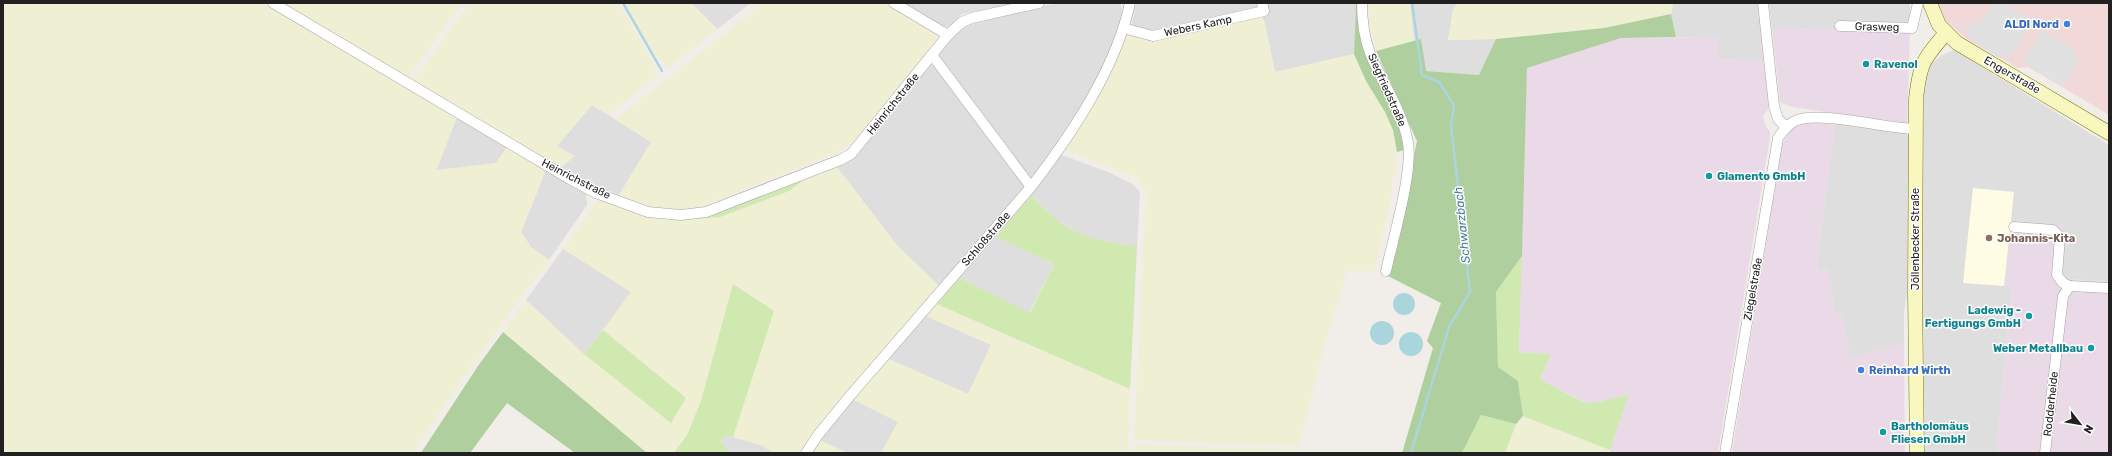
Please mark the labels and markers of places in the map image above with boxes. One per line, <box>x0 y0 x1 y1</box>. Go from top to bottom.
place label: ALDI Nord <box>2004 18 2059 31</box>
marker: ALDI Nord <box>2062 19 2072 29</box>
place label: Ravenol <box>1874 58 1918 71</box>
marker: Ravenol <box>1861 59 1871 69</box>
place label: Glamento GmbH <box>1717 170 1806 183</box>
marker: Glamento GmbH <box>1704 171 1714 181</box>
place label: Johannis-Kita <box>1997 232 2075 245</box>
marker: Johannis-Kita <box>1984 233 1994 243</box>
place label: Ladewig - Fertigungs GmbH <box>1925 304 2021 330</box>
marker: Ladewig - Fertigungs GmbH <box>2024 311 2034 321</box>
place label: Weber Metallbau <box>1993 342 2083 355</box>
marker: Weber Metallbau <box>2086 343 2096 353</box>
place label: Reinhard Wirth <box>1869 364 1951 377</box>
marker: Reinhard Wirth <box>1856 365 1866 375</box>
place label: Bartholomäus Fliesen GmbH <box>1891 420 1969 446</box>
marker: Bartholomäus Fliesen GmbH <box>1878 427 1888 437</box>

